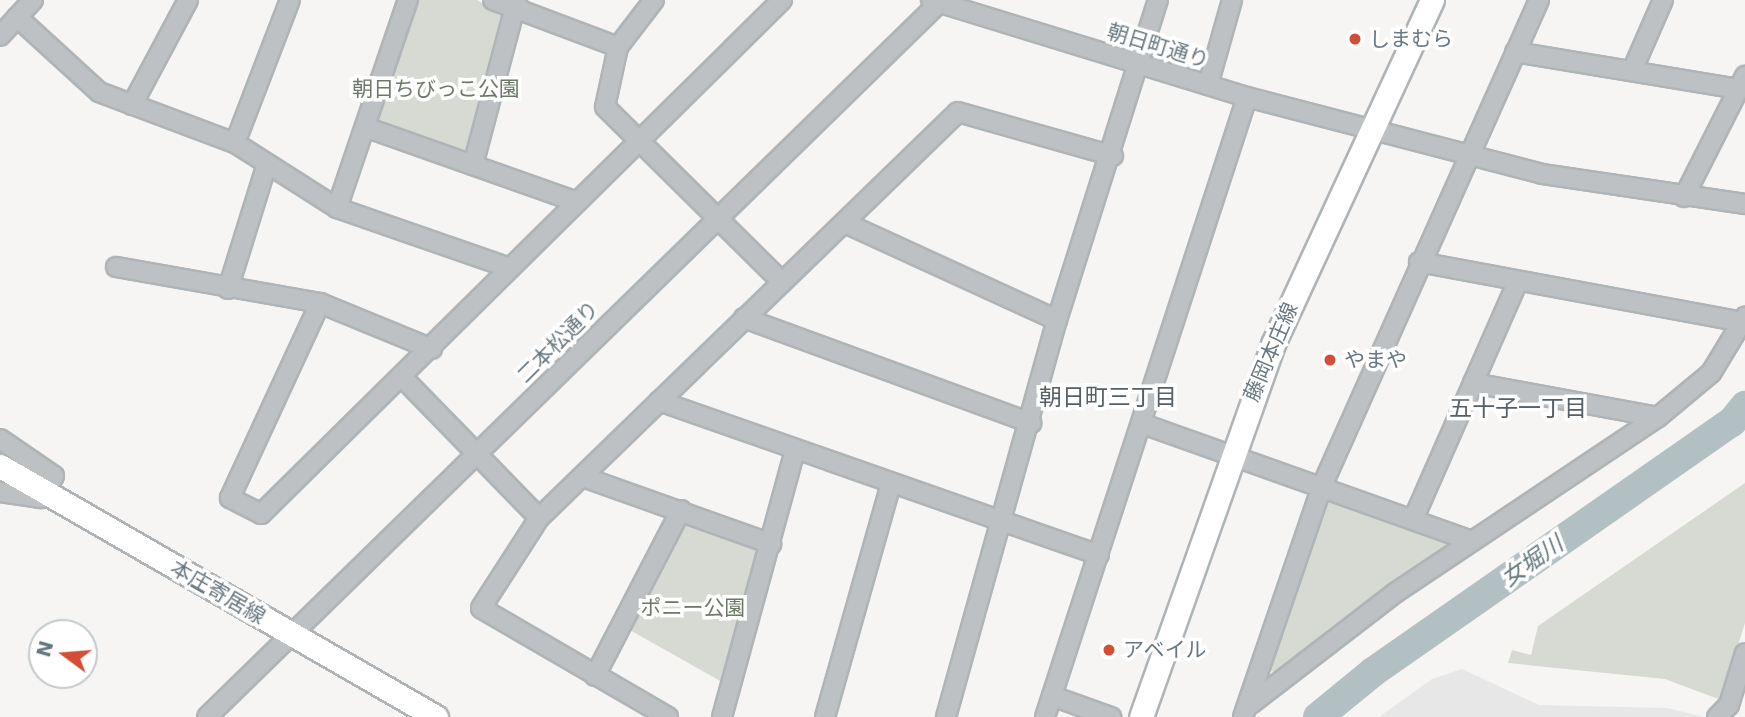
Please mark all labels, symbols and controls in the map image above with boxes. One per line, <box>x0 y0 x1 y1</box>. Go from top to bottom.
street label: 朝日町通り <box>1104 19 1212 73</box>
place label: しまむら <box>1369 26 1453 52</box>
marker: しまむら <box>1347 31 1363 47</box>
park label: 朝日ちびっこ公園 <box>352 76 520 102</box>
street label: 二本松通り <box>512 296 604 388</box>
street label: 藤岡本庄線 <box>1239 299 1303 405</box>
place label: やまや <box>1344 347 1407 373</box>
marker: やまや <box>1322 352 1338 368</box>
district label: 朝日町三丁目 <box>1039 383 1177 411</box>
district label: 五十子一丁目 <box>1449 394 1587 422</box>
water label: 女堀川 <box>1496 530 1568 592</box>
street label: 本庄寄居線 <box>166 555 270 629</box>
park label: ポニー公園 <box>641 595 745 621</box>
north arrow <box>28 619 98 689</box>
place label: アベイル <box>1123 637 1207 663</box>
text: N <box>32 638 58 659</box>
marker: アベイル <box>1101 642 1117 658</box>

